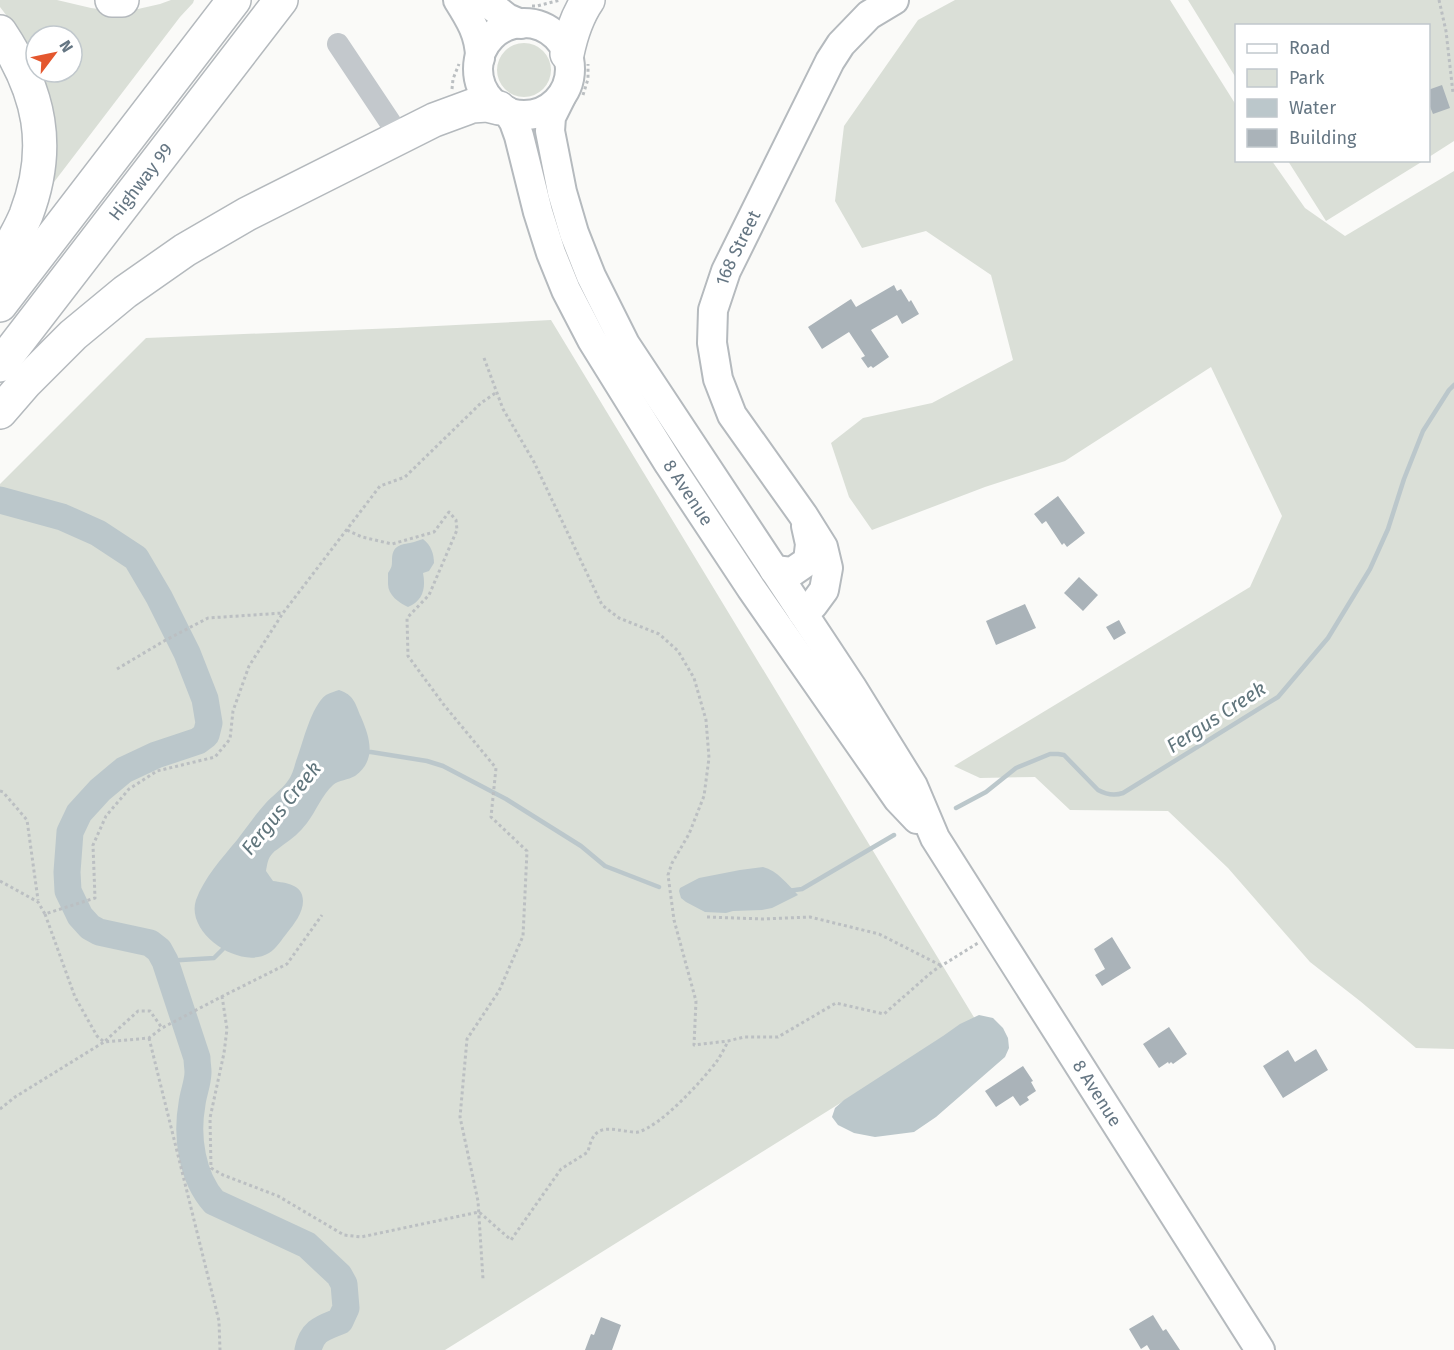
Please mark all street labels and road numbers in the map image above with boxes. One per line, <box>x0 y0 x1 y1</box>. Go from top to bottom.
street label: Highway 99 <box>104 139 178 225</box>
street label: 168 Street <box>711 206 765 288</box>
street label: 8 Avenue <box>658 456 718 530</box>
street label: 8 Avenue <box>1068 1056 1126 1131</box>

